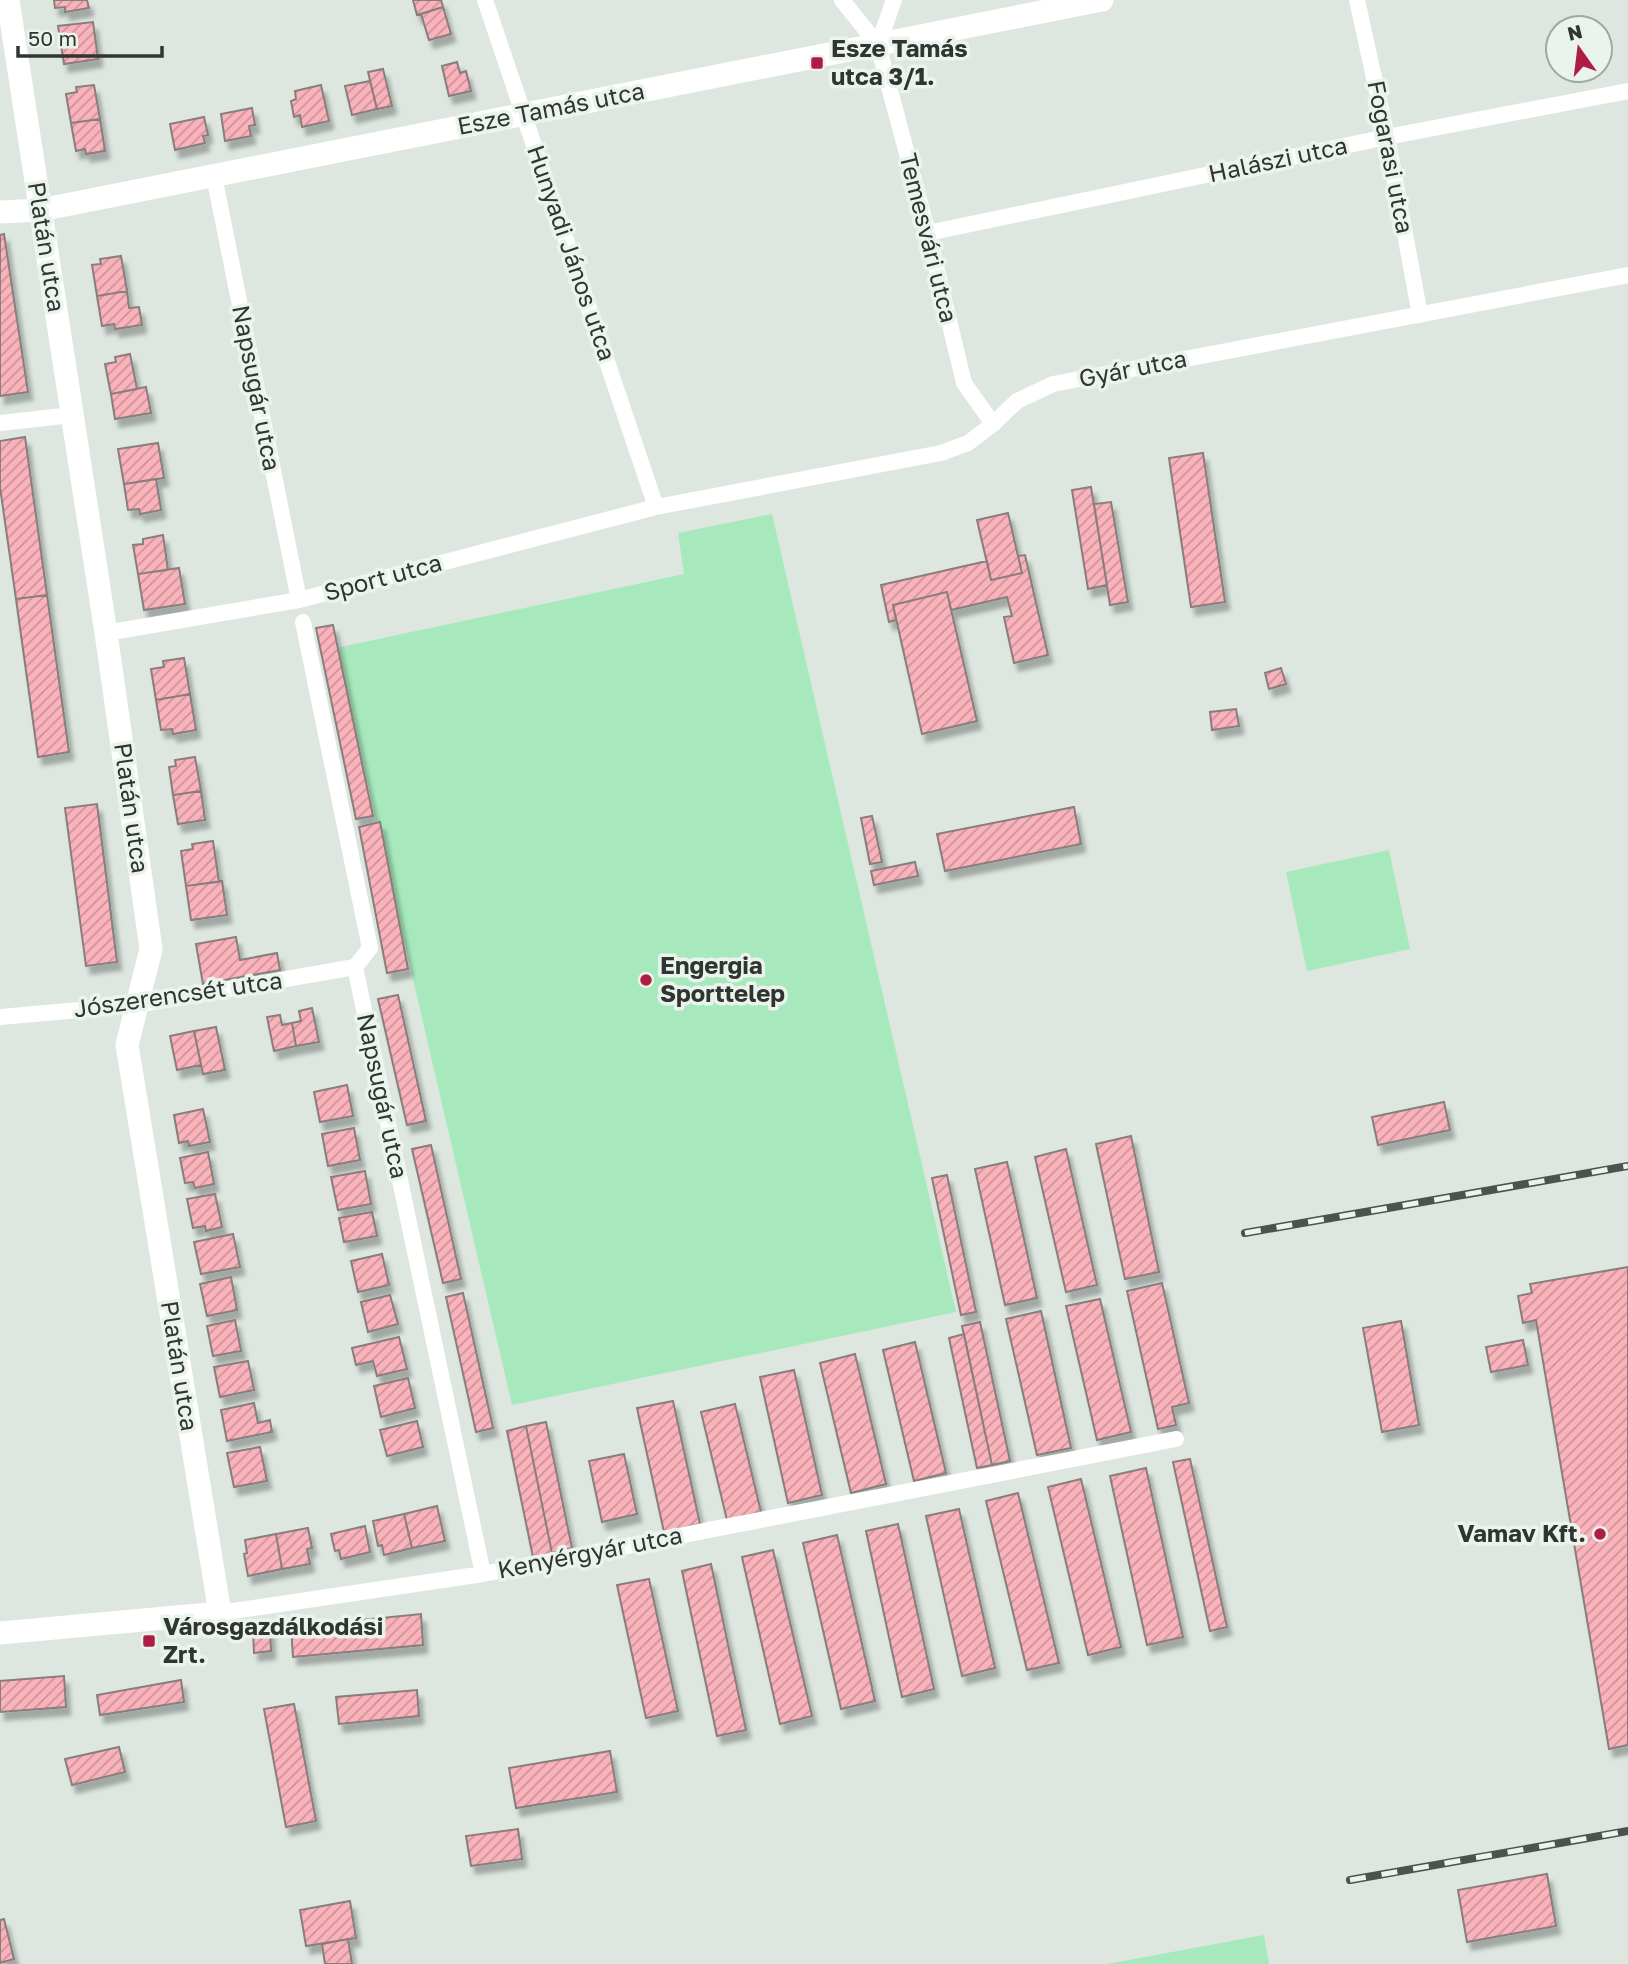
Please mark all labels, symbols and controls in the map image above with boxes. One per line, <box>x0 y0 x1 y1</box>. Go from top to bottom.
scale bar <box>18 14 161 58</box>
north arrow <box>1544 14 1614 84</box>
text: N <box>1565 19 1585 45</box>
text: 50 m <box>28 25 77 51</box>
place label: Esze Tamás utca 3/1. <box>831 33 968 90</box>
marker: Esze Tamás utca 3/1. <box>809 55 825 71</box>
street label: Esze Tamás utca <box>455 75 647 140</box>
street label: Fogarasi utca <box>1362 78 1421 236</box>
street label: Halászi utca <box>1206 130 1350 187</box>
street label: Hunyadi János utca <box>522 141 623 364</box>
street label: Temesvári utca <box>894 150 964 325</box>
street label: Platán utca <box>23 180 72 314</box>
street label: Napsugár utca <box>227 302 288 473</box>
street label: Gyár utca <box>1076 343 1189 392</box>
street label: Sport utca <box>321 547 445 606</box>
street label: Platán utca <box>109 741 156 875</box>
place label: Engergia Sporttelep <box>660 950 785 1007</box>
street label: Jószerencsét utca <box>72 965 284 1023</box>
marker: Engergia Sporttelep <box>638 972 654 988</box>
street label: Napsugár utca <box>352 1010 415 1181</box>
street label: Platán utca <box>156 1299 205 1433</box>
place label: Vamav Kft. <box>1458 1518 1586 1547</box>
street label: Kenyérgyár utca <box>495 1519 684 1584</box>
marker: Vamav Kft. <box>1592 1526 1608 1542</box>
place label: Városgazdálkodási Zrt. <box>163 1611 383 1668</box>
marker: Városgazdálkodási Zrt. <box>141 1633 157 1649</box>

